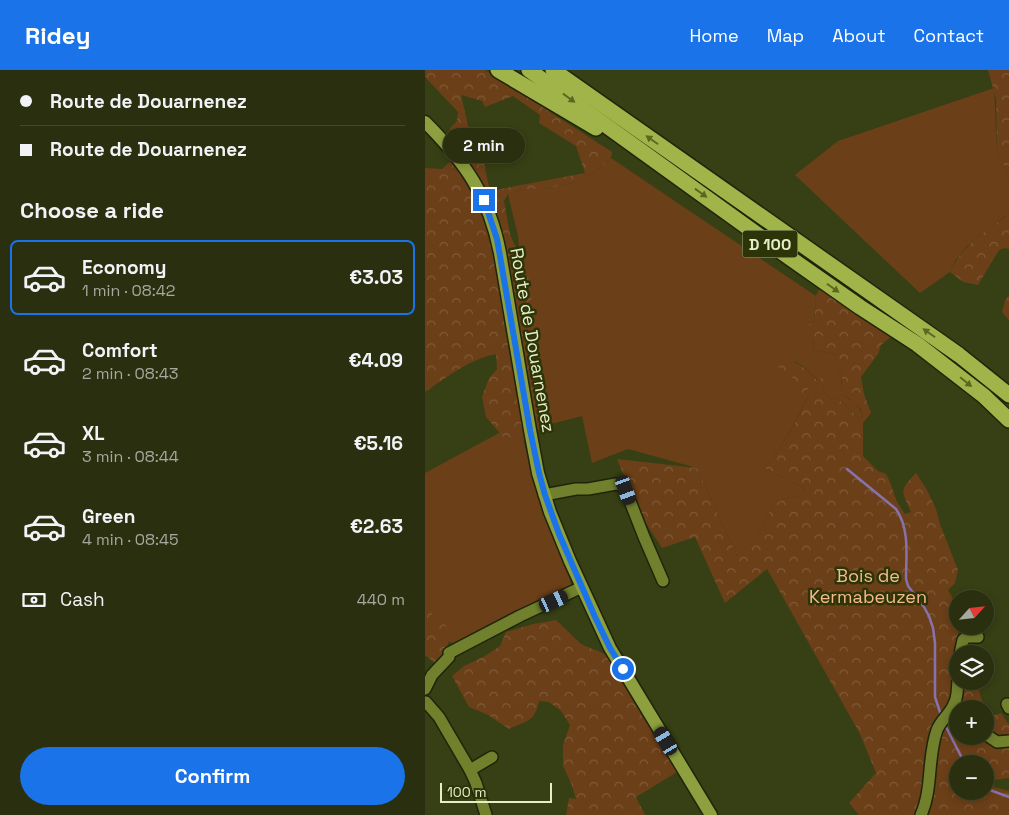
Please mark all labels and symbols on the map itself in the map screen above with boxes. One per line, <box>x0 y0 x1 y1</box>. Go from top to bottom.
one-way arrow <box>562 93 576 103</box>
callout: 2 min <box>443 128 525 162</box>
one-way arrow <box>646 135 659 145</box>
one-way arrow <box>694 188 708 198</box>
route end <box>473 189 495 211</box>
road number: D 100 <box>743 230 797 258</box>
street label: Route de Douarnenez <box>505 246 561 434</box>
one-way arrow <box>826 283 840 293</box>
one-way arrow <box>923 328 936 339</box>
one-way arrow <box>959 376 972 387</box>
car <box>613 473 638 507</box>
park label: Bois de Kermabeuzen <box>809 564 927 608</box>
car <box>537 588 570 614</box>
north arrow <box>949 590 994 635</box>
route start <box>612 658 634 680</box>
car <box>651 724 680 758</box>
scale bar <box>440 780 553 803</box>

